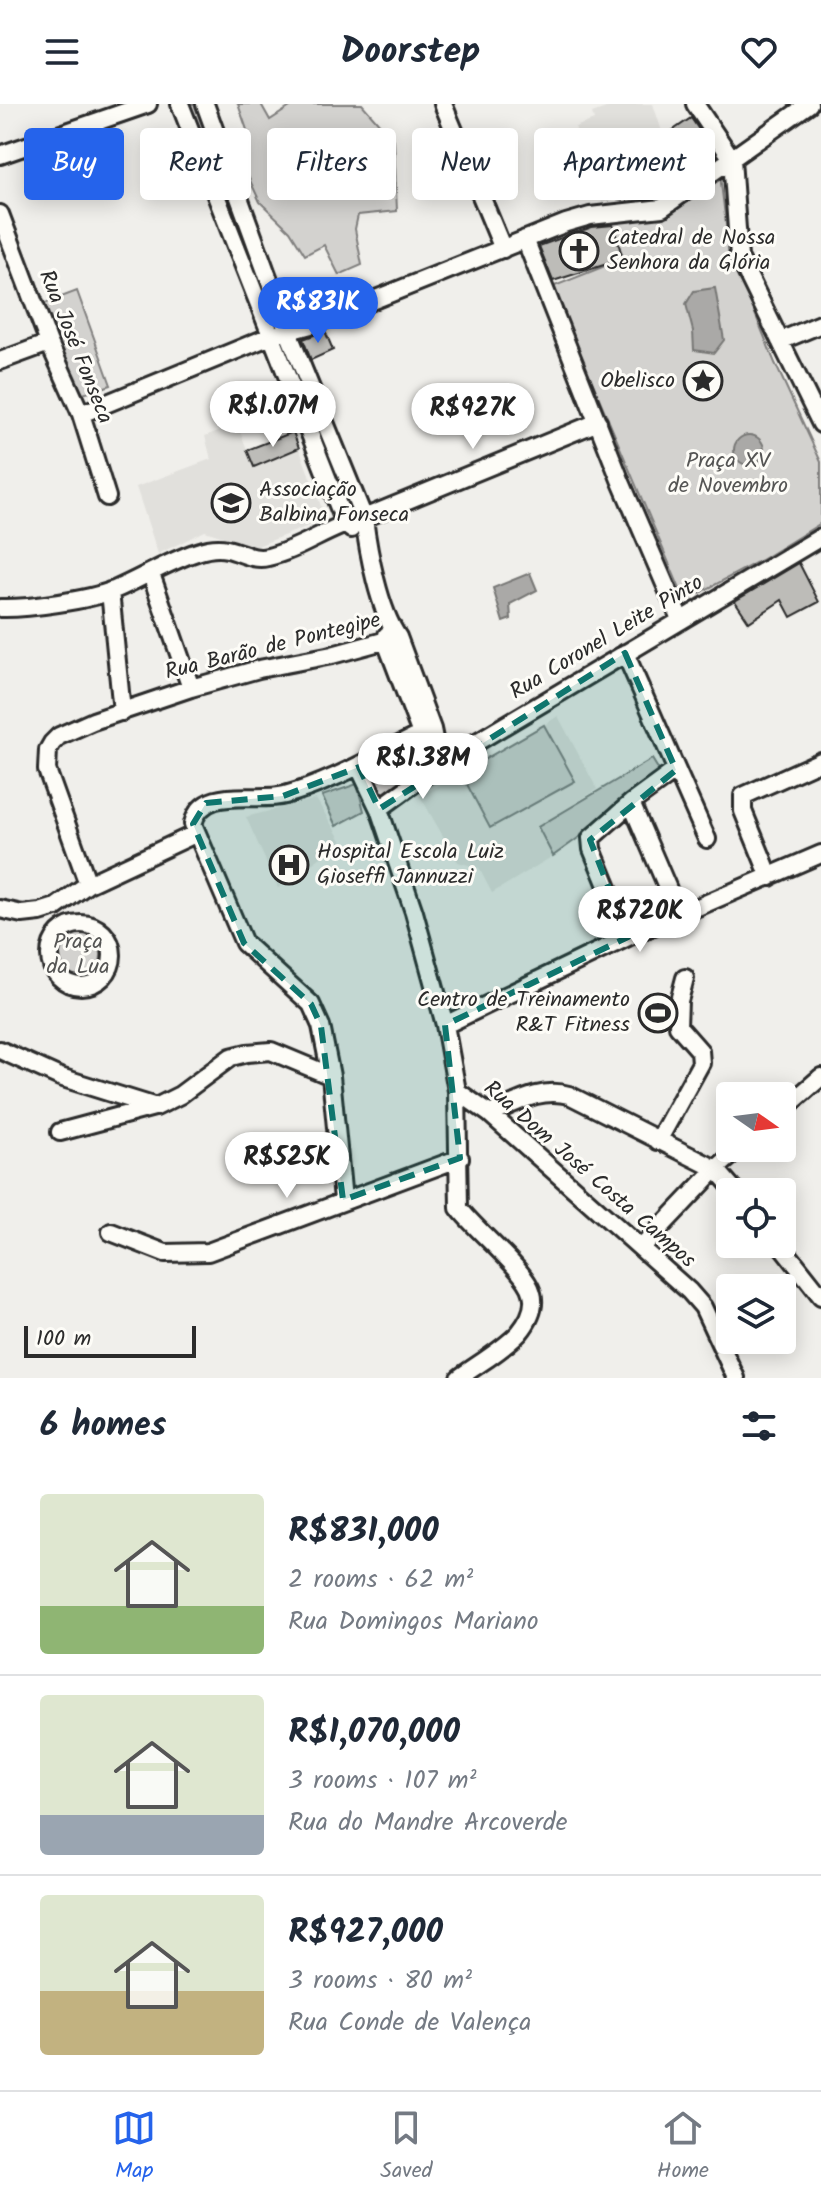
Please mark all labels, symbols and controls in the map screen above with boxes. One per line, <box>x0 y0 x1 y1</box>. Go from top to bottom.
text: Doorstep <box>341 24 480 81</box>
icon: menu <box>40 30 84 74</box>
icon: heart <box>737 30 781 74</box>
chip: Buy <box>24 128 124 200</box>
chip: Rent <box>140 128 251 200</box>
chip: Filters <box>267 128 396 200</box>
chip: New <box>412 128 518 200</box>
chip: Apartment <box>534 128 715 200</box>
place label: Catedral de Nossa Senhora da Glória <box>607 221 775 281</box>
church icon: Catedral de Nossa Senhora da Glória <box>558 230 600 272</box>
street label: Rua José Fonseca <box>28 265 122 429</box>
pin: R$831K <box>253 277 383 345</box>
text: R$831K <box>276 282 360 324</box>
place icon: Obelisco <box>682 360 724 402</box>
place label: Obelisco <box>600 364 675 399</box>
pin: R$1.07M <box>199 381 347 449</box>
pin: R$927K <box>408 383 538 451</box>
text: R$1.07M <box>228 386 318 428</box>
text: R$927K <box>429 388 517 430</box>
park label: Praça XV de Novembro <box>668 444 788 504</box>
place label: Associação Balbina Fonseca <box>259 473 409 533</box>
school or university icon: Associação Balbina Fonseca <box>210 482 252 524</box>
street label: Rua Coronel Leite Pinto <box>503 566 711 710</box>
street label: Rua Barão de Pontegipe <box>161 603 385 691</box>
pin: R$1.38M <box>349 733 497 801</box>
text: R$1.38M <box>376 738 470 780</box>
place label: Hospital Escola Luiz Gioseffi Jannuzzi <box>317 835 504 895</box>
hospital icon: Hospital Escola Luiz Gioseffi Jannuzzi <box>268 844 310 886</box>
pin: R$720K <box>575 886 705 954</box>
text: R$720K <box>596 891 684 933</box>
park label: Praça da Lua <box>46 925 110 985</box>
place label: Centro de Treinamento R&T Fitness <box>417 983 631 1043</box>
sports icon: Centro de Treinamento R&T Fitness <box>637 992 679 1034</box>
street label: Rua Dom José Costa Campos <box>475 1073 704 1278</box>
north arrow <box>716 1082 796 1162</box>
map controls <box>716 1082 796 1354</box>
pin: R$525K <box>222 1132 352 1200</box>
text: R$525K <box>243 1137 331 1179</box>
button: locate <box>716 1178 796 1258</box>
button: layers <box>716 1274 796 1354</box>
scale bar <box>24 1322 196 1358</box>
text: 100 m <box>36 1322 91 1357</box>
text: 6 homes <box>40 1399 166 1453</box>
icon: filters <box>737 1404 781 1448</box>
text: R$831,000 <box>288 1505 439 1559</box>
icon: home <box>104 1526 200 1622</box>
text: 2 rooms · 62 m² <box>288 1559 473 1601</box>
text: Rua Domingos Mariano <box>288 1601 539 1643</box>
text: R$1,070,000 <box>288 1706 460 1760</box>
icon: home <box>104 1727 200 1823</box>
text: 3 rooms · 107 m² <box>288 1760 477 1802</box>
text: Rua do Mandre Arcoverde <box>288 1802 567 1844</box>
text: R$927,000 <box>288 1906 443 1960</box>
icon: home <box>104 1927 200 2023</box>
text: 3 rooms · 80 m² <box>288 1960 472 2002</box>
text: Rua Conde de Valença <box>288 2002 532 2044</box>
tab: Map <box>112 2106 156 2189</box>
tab: Saved <box>380 2106 433 2189</box>
tab: Home <box>657 2106 709 2189</box>

